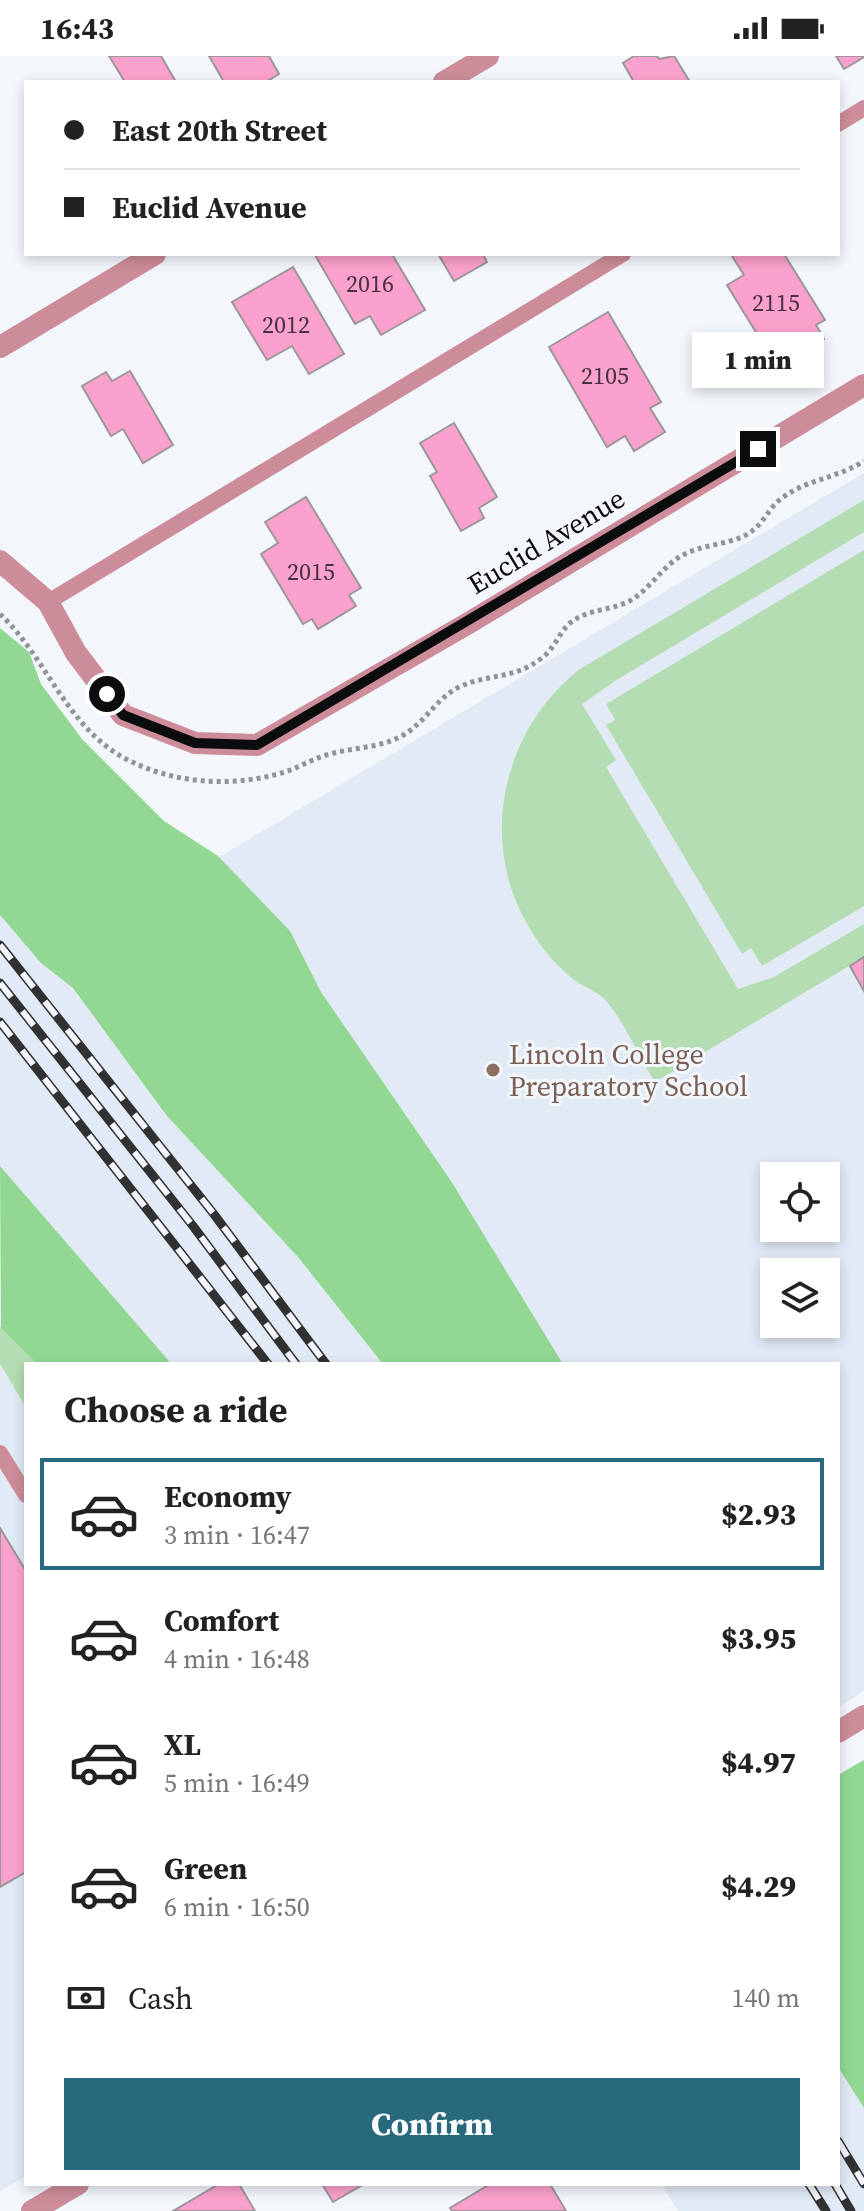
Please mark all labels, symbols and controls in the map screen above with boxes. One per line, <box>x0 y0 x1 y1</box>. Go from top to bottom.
text: 16:43 <box>40 8 114 49</box>
text: East 20th Street <box>112 110 327 151</box>
text: Euclid Avenue <box>112 187 307 228</box>
house number: 2016 <box>346 267 394 300</box>
house number: 2115 <box>752 286 800 319</box>
house number: 2012 <box>262 308 310 341</box>
callout: 1 min <box>692 333 824 389</box>
text: 1 min <box>724 342 792 378</box>
house number: 2105 <box>581 359 629 392</box>
route end <box>740 431 776 467</box>
street label: Euclid Avenue <box>460 479 632 603</box>
house number: 2015 <box>287 555 335 588</box>
route start <box>89 676 125 712</box>
place label: Lincoln College Preparatory School <box>509 1035 748 1105</box>
marker: Lincoln College Preparatory School <box>484 1061 502 1079</box>
map controls <box>760 1162 840 1338</box>
button: locate <box>760 1162 840 1242</box>
button: layers <box>760 1258 840 1338</box>
text: Choose a ride <box>64 1385 287 1434</box>
text: Economy <box>164 1476 292 1517</box>
icon: car <box>68 1478 140 1550</box>
text: $2.93 <box>721 1494 796 1535</box>
text: 3 min · 16:47 <box>164 1517 310 1553</box>
text: Comfort <box>164 1600 279 1641</box>
icon: car <box>68 1602 140 1674</box>
text: $3.95 <box>721 1618 796 1659</box>
text: 4 min · 16:48 <box>164 1641 310 1677</box>
text: XL <box>164 1724 201 1765</box>
icon: car <box>68 1726 140 1798</box>
text: $4.97 <box>721 1742 796 1783</box>
text: 5 min · 16:49 <box>164 1765 310 1801</box>
text: Green <box>164 1848 247 1889</box>
icon: car <box>68 1850 140 1922</box>
text: $4.29 <box>721 1866 796 1907</box>
text: 6 min · 16:50 <box>164 1889 310 1925</box>
icon: cash <box>64 1976 108 2020</box>
text: Cash <box>128 1978 193 2019</box>
text: 140 m <box>732 1980 800 2016</box>
button: Confirm <box>64 2078 800 2170</box>

